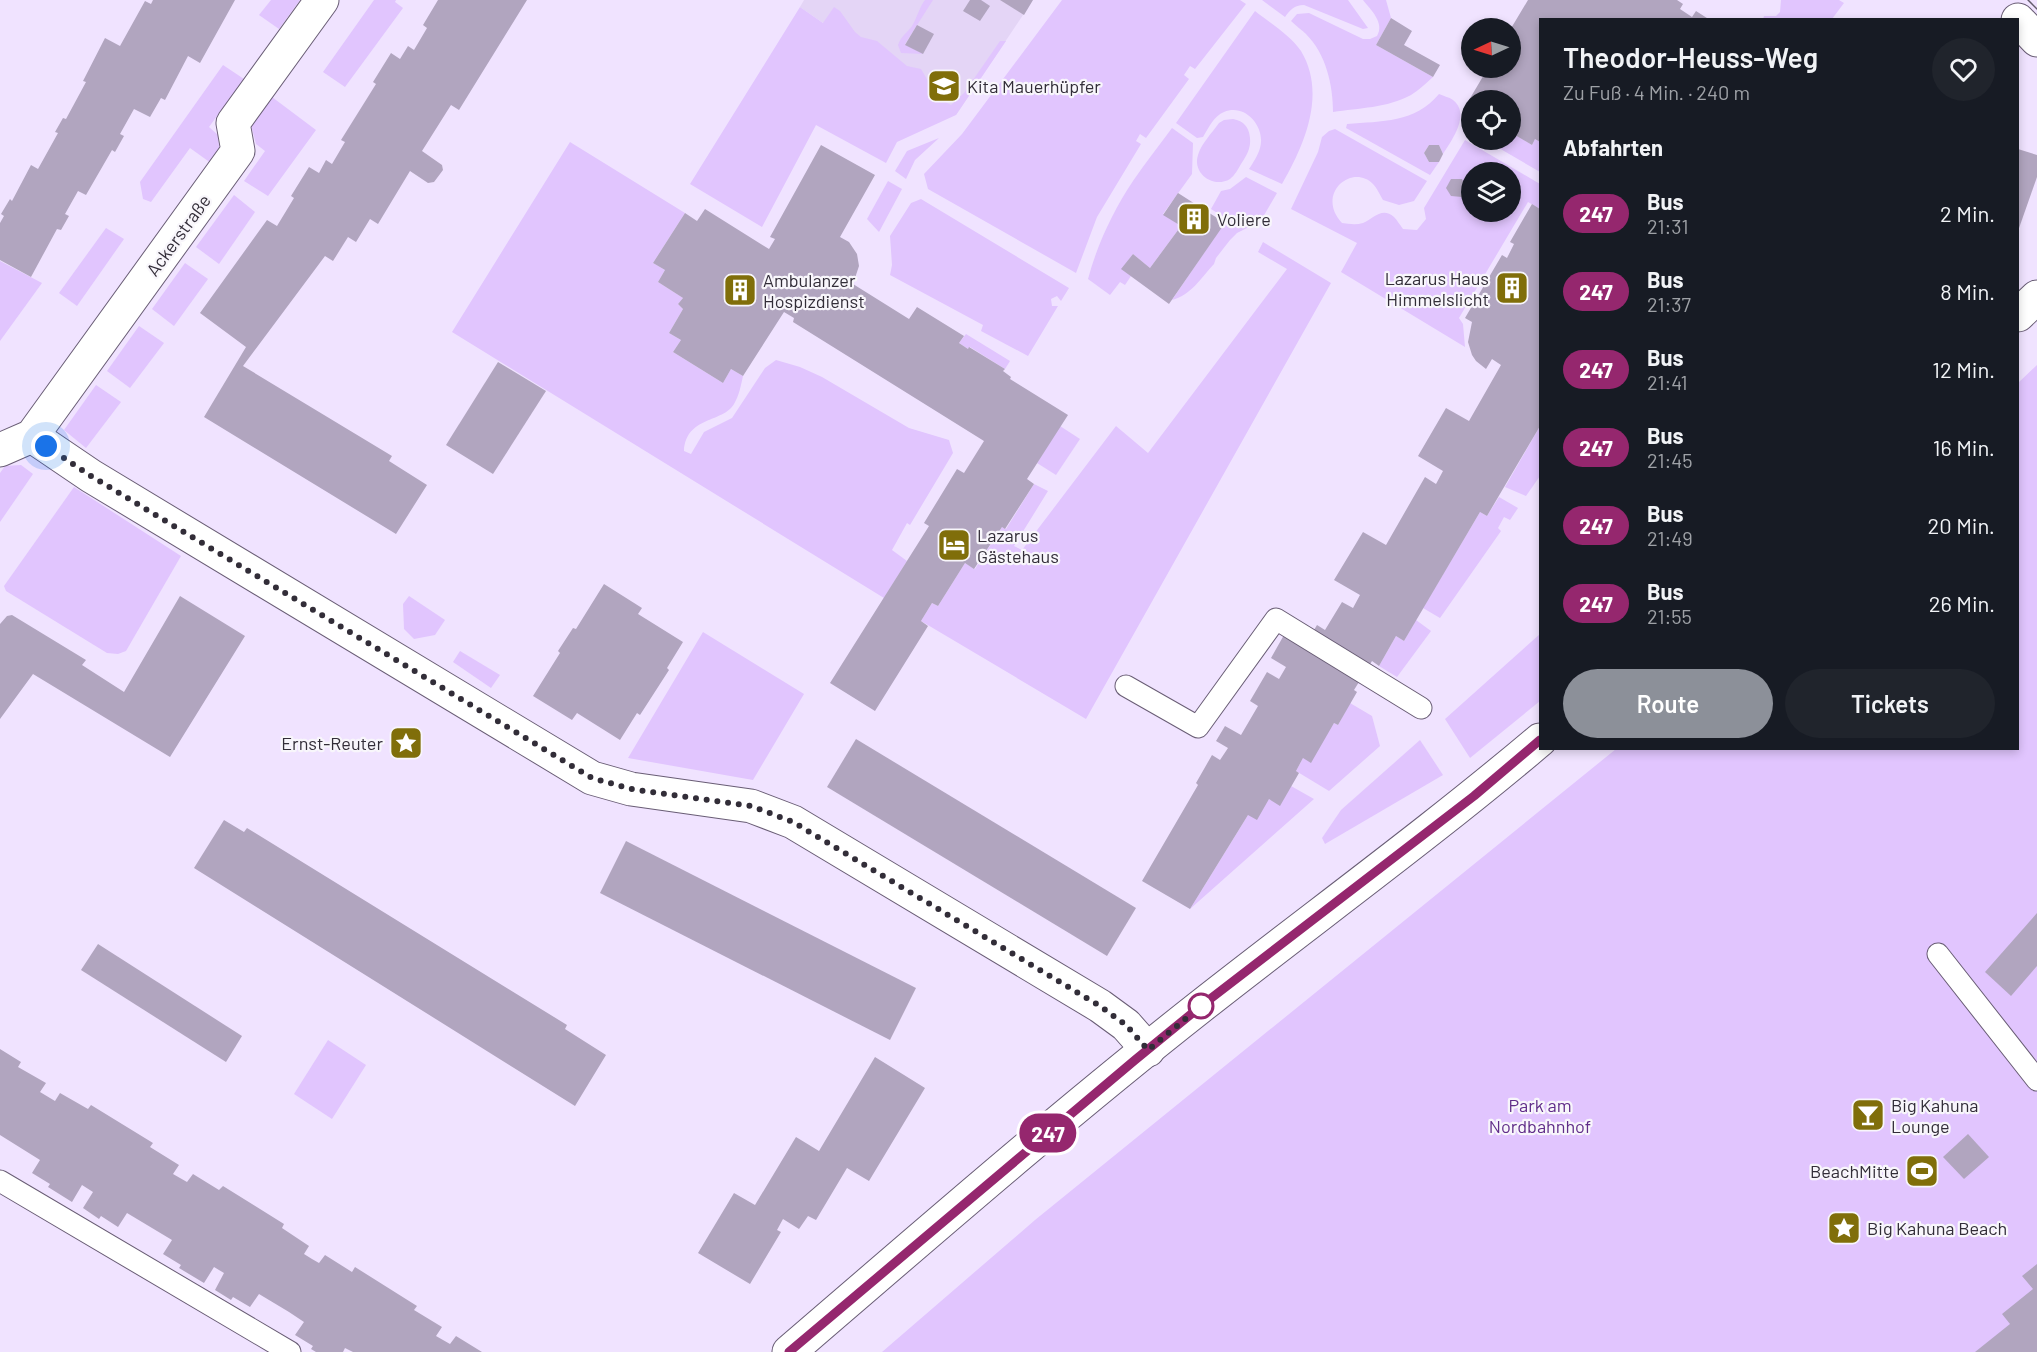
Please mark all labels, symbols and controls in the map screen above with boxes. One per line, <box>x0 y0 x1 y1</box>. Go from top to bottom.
north arrow <box>1461 18 1521 78</box>
map controls <box>1461 18 1521 222</box>
button: heart <box>1932 38 1995 101</box>
text: Theodor-Heuss-Weg <box>1563 40 1818 74</box>
school or university icon: Kita Mauerhüpfer <box>926 68 962 104</box>
place label: Kita Mauerhüpfer <box>967 75 1101 97</box>
text: Zu Fuß · 4 Min. · 240 m <box>1563 80 1750 104</box>
button: locate <box>1461 90 1521 150</box>
text: Abfahrten <box>1563 134 1663 160</box>
button: layers <box>1461 162 1521 222</box>
text: Bus <box>1647 188 1684 214</box>
street label: Ackerstraße <box>141 190 215 280</box>
text: 2 Min. <box>1940 200 1995 226</box>
building icon: Voliere <box>1176 201 1212 237</box>
text: 247 <box>1579 201 1613 226</box>
place label: Voliere <box>1217 208 1271 230</box>
text: 21:31 <box>1647 214 1688 238</box>
text: Bus <box>1647 266 1684 292</box>
place label: Lazarus Haus Himmelslicht <box>1385 267 1489 310</box>
place label: Ambulanzer Hospizdienst <box>763 269 865 312</box>
building icon: Lazarus Haus Himmelslicht <box>1494 270 1530 306</box>
building icon: Ambulanzer Hospizdienst <box>722 272 758 308</box>
text: 8 Min. <box>1940 278 1995 304</box>
text: 247 <box>1579 279 1613 304</box>
text: 21:37 <box>1647 292 1691 316</box>
text: Bus <box>1647 344 1684 370</box>
text: 12 Min. <box>1932 356 1995 382</box>
text: 247 <box>1579 357 1613 382</box>
text: 21:41 <box>1647 370 1687 394</box>
text: Bus <box>1647 422 1684 448</box>
your location <box>31 431 61 461</box>
text: 16 Min. <box>1933 434 1995 460</box>
text: 247 <box>1579 435 1613 460</box>
text: 21:45 <box>1647 448 1693 472</box>
text: Bus <box>1647 500 1684 526</box>
text: 20 Min. <box>1928 512 1995 538</box>
text: 247 <box>1579 513 1613 538</box>
place label: Lazarus Gästehaus <box>977 524 1059 567</box>
text: 21:49 <box>1647 526 1693 550</box>
hotel icon: Lazarus Gästehaus <box>936 527 972 563</box>
text: Bus <box>1647 578 1684 604</box>
text: 26 Min. <box>1929 590 1995 616</box>
text: 247 <box>1579 591 1613 616</box>
text: 21:55 <box>1647 604 1692 628</box>
button: Route <box>1563 669 1773 738</box>
button: Tickets <box>1785 669 1995 738</box>
place icon: Ernst-Reuter <box>388 725 424 761</box>
place label: Ernst-Reuter <box>281 732 383 754</box>
unlabelled marker <box>1188 993 1214 1019</box>
park label: Park am Nordbahnhof <box>1489 1094 1591 1137</box>
place label: Big Kahuna Lounge <box>1891 1094 1979 1137</box>
bar icon: Big Kahuna Lounge <box>1850 1097 1886 1133</box>
line badge: 247 <box>1014 1114 1082 1152</box>
text: 247 <box>1031 1121 1065 1146</box>
sports icon: BeachMitte <box>1904 1153 1940 1189</box>
place label: BeachMitte <box>1810 1160 1899 1182</box>
place icon: Big Kahuna Beach <box>1826 1210 1862 1246</box>
place label: Big Kahuna Beach <box>1867 1217 2007 1239</box>

